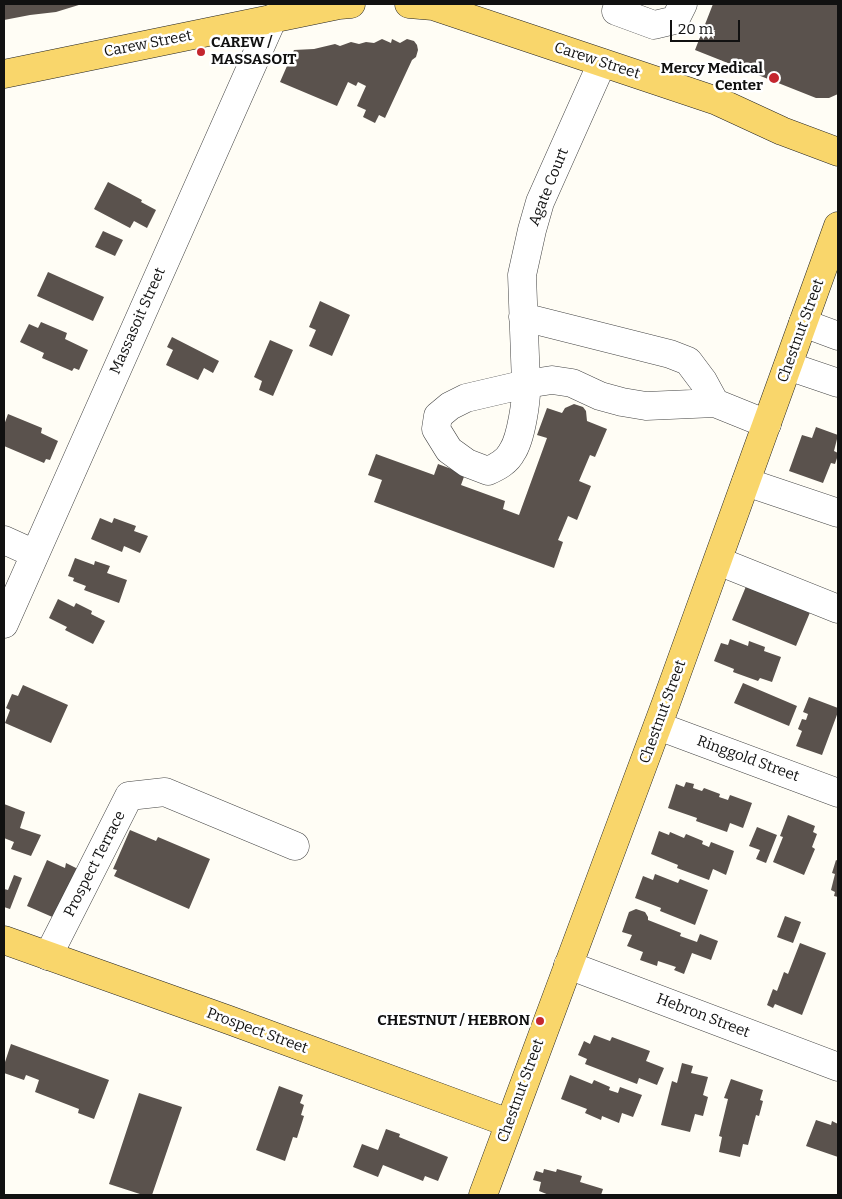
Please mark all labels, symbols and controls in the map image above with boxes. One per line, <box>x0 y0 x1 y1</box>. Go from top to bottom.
scale bar <box>672 10 742 42</box>
text: 20 m <box>678 20 713 38</box>
street label: Carew Street <box>103 27 193 61</box>
place label: CAREW / MASSASOIT <box>211 34 297 69</box>
street label: Carew Street <box>552 39 642 83</box>
marker: CAREW / MASSASOIT <box>195 46 207 58</box>
place label: Mercy Medical Center <box>661 60 763 95</box>
marker: Mercy Medical Center <box>767 71 781 85</box>
street label: Agate Court <box>525 145 573 229</box>
street label: Massasoit Street <box>106 265 170 377</box>
street label: Chestnut Street <box>774 277 828 385</box>
street label: Chestnut Street <box>636 658 690 766</box>
street label: Ringgold Street <box>694 732 802 786</box>
street label: Prospect Terrace <box>61 808 129 920</box>
street label: Hebron Street <box>654 990 752 1042</box>
street label: Prospect Street <box>204 1004 310 1058</box>
place label: CHESTNUT / HEBRON <box>377 1012 530 1030</box>
marker: CHESTNUT / HEBRON <box>534 1015 546 1027</box>
street label: Chestnut Street <box>494 1037 548 1145</box>

